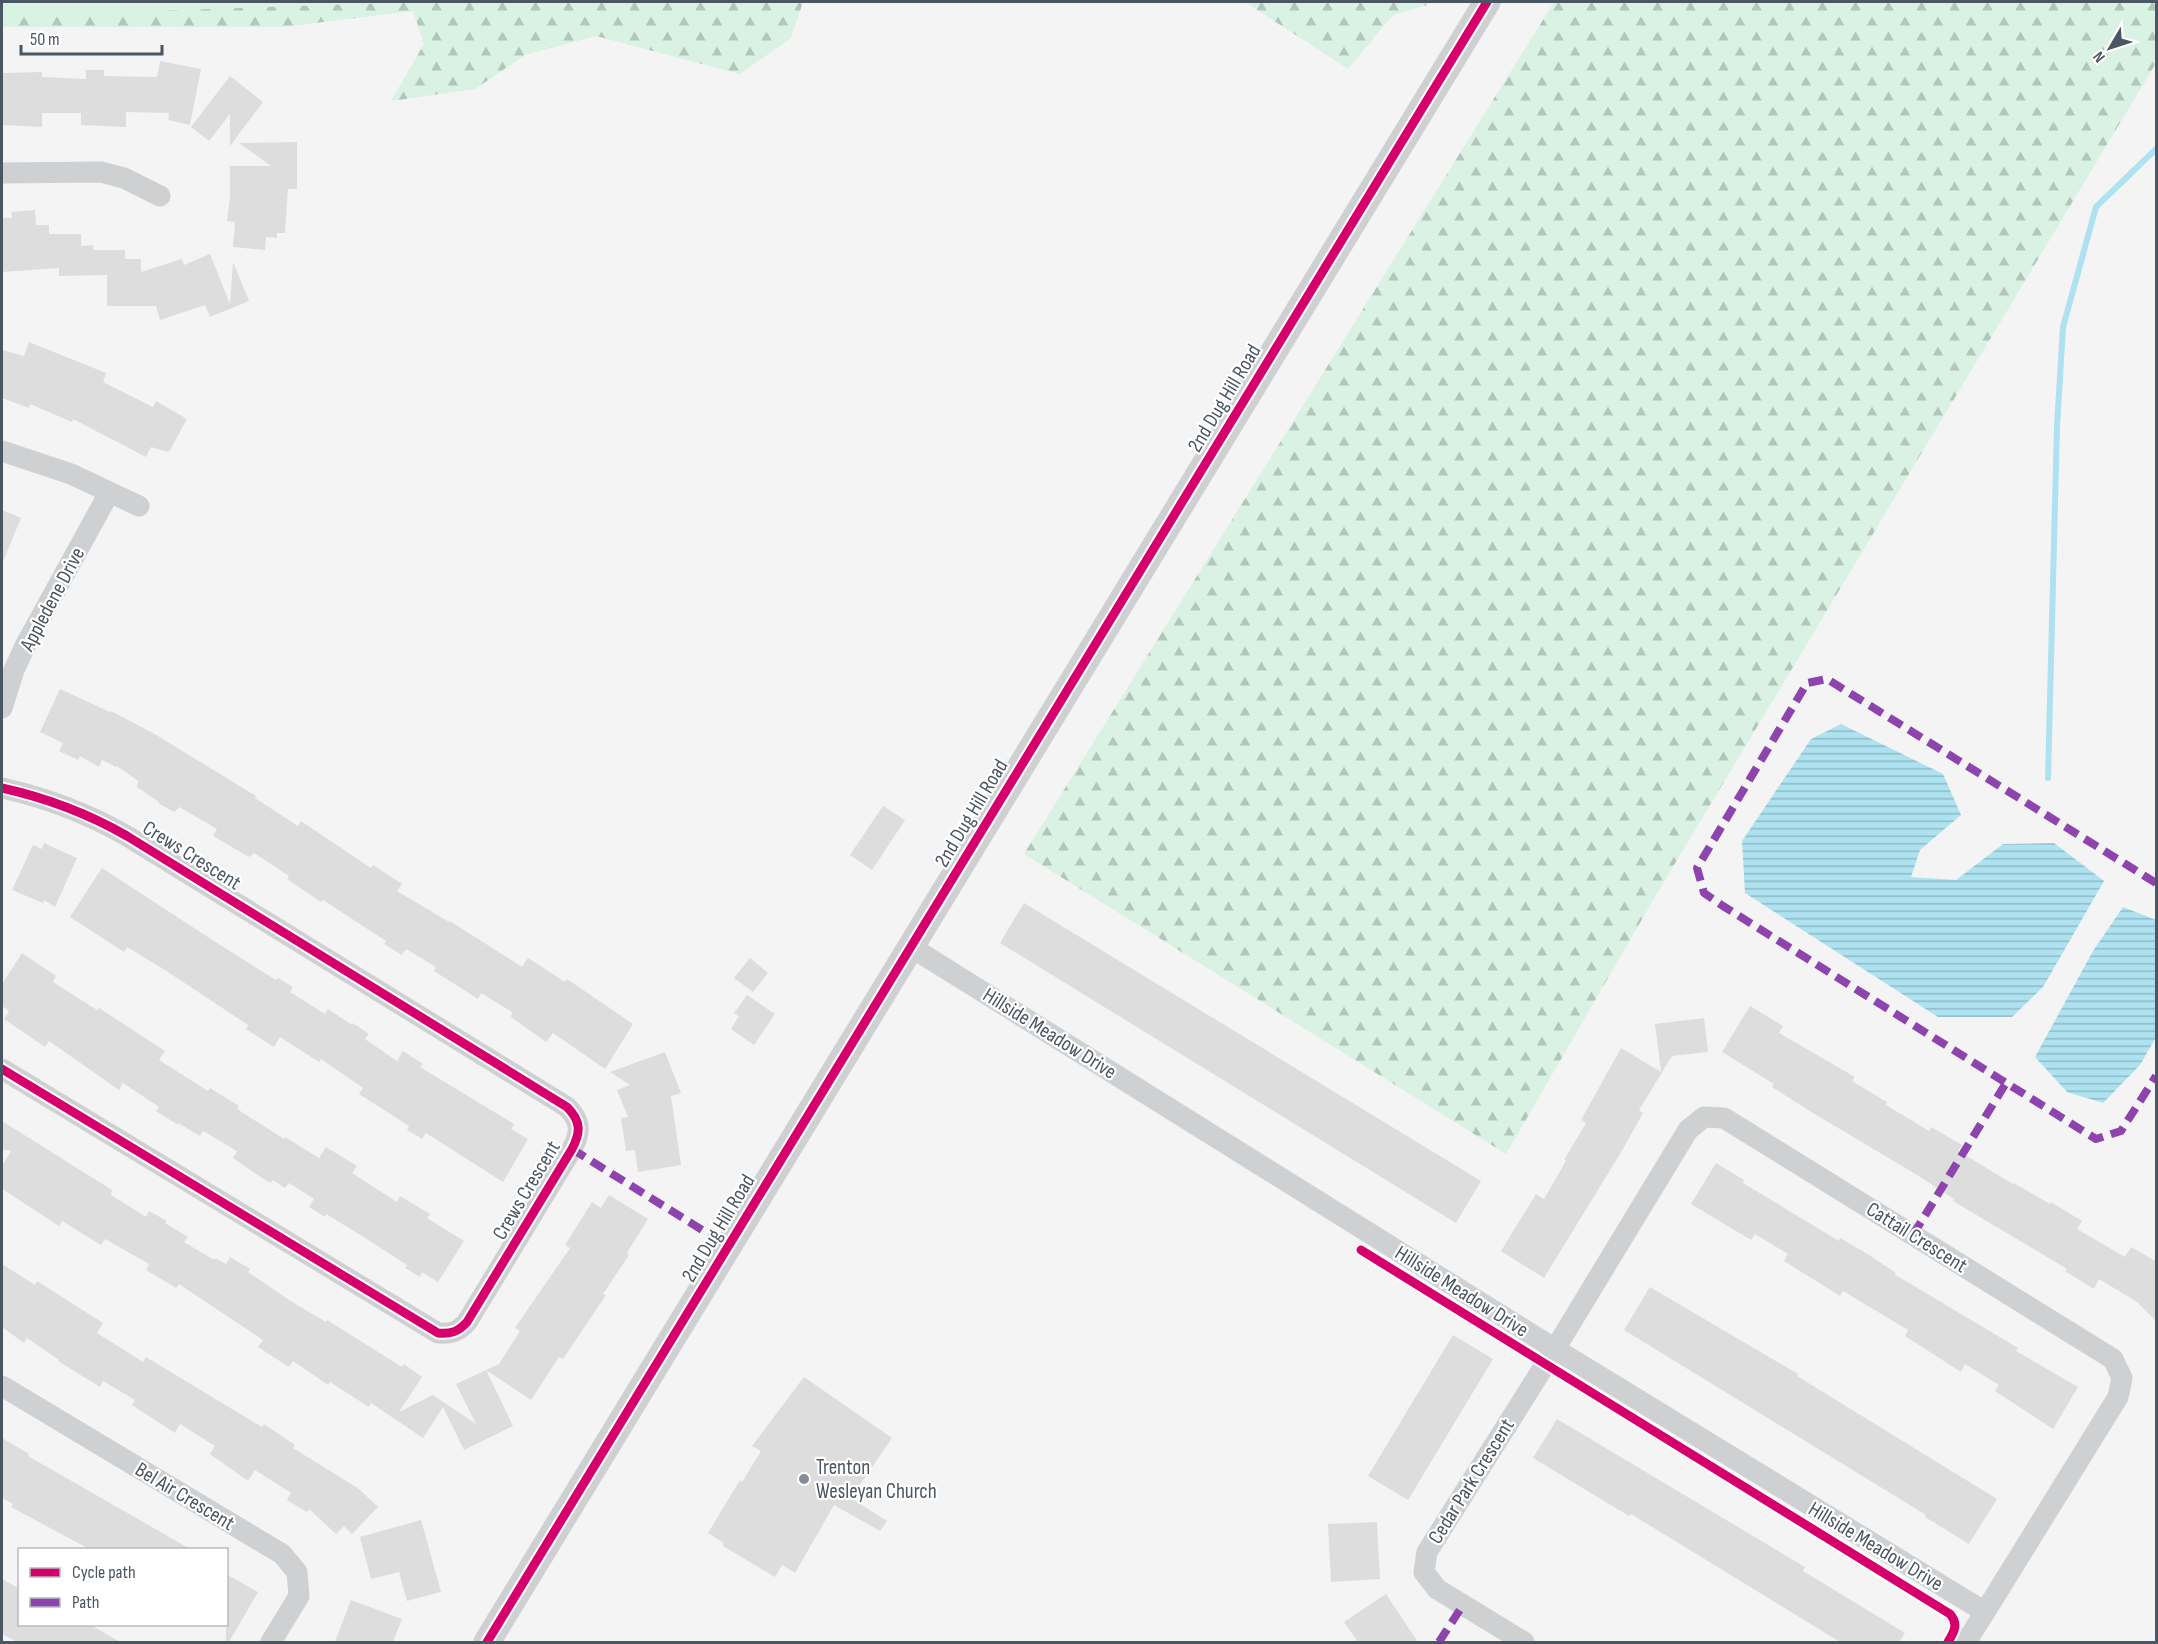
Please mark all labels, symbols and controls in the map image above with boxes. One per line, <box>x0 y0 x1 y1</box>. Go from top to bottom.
scale bar <box>21 18 162 56</box>
north arrow <box>2080 18 2140 78</box>
text: 50 m <box>30 29 60 50</box>
text: N <box>2089 47 2110 66</box>
street label: 2nd Dug Hill Road <box>1182 340 1266 457</box>
street label: Appledene Drive <box>14 543 90 656</box>
street label: 2nd Dug Hill Road <box>929 755 1013 872</box>
street label: Crews Crescent <box>138 815 245 895</box>
street label: Hillside Meadow Drive <box>978 982 1121 1084</box>
street label: Crews Crescent <box>487 1136 566 1244</box>
street label: 2nd Dug Hill Road <box>676 1170 760 1287</box>
street label: Cattail Crescent <box>1862 1197 1972 1278</box>
street label: Hillside Meadow Drive <box>1390 1240 1533 1342</box>
street label: Cedar Park Crescent <box>1423 1414 1520 1548</box>
place label: Trenton Wesleyan Church <box>816 1455 937 1504</box>
street label: Bel Air Crescent <box>131 1457 239 1536</box>
marker: Trenton Wesleyan Church <box>797 1472 811 1486</box>
street label: Hillside Meadow Drive <box>1804 1496 1948 1596</box>
legend <box>18 1548 228 1626</box>
text: Cycle path <box>72 1562 136 1583</box>
text: Path <box>72 1592 100 1613</box>

